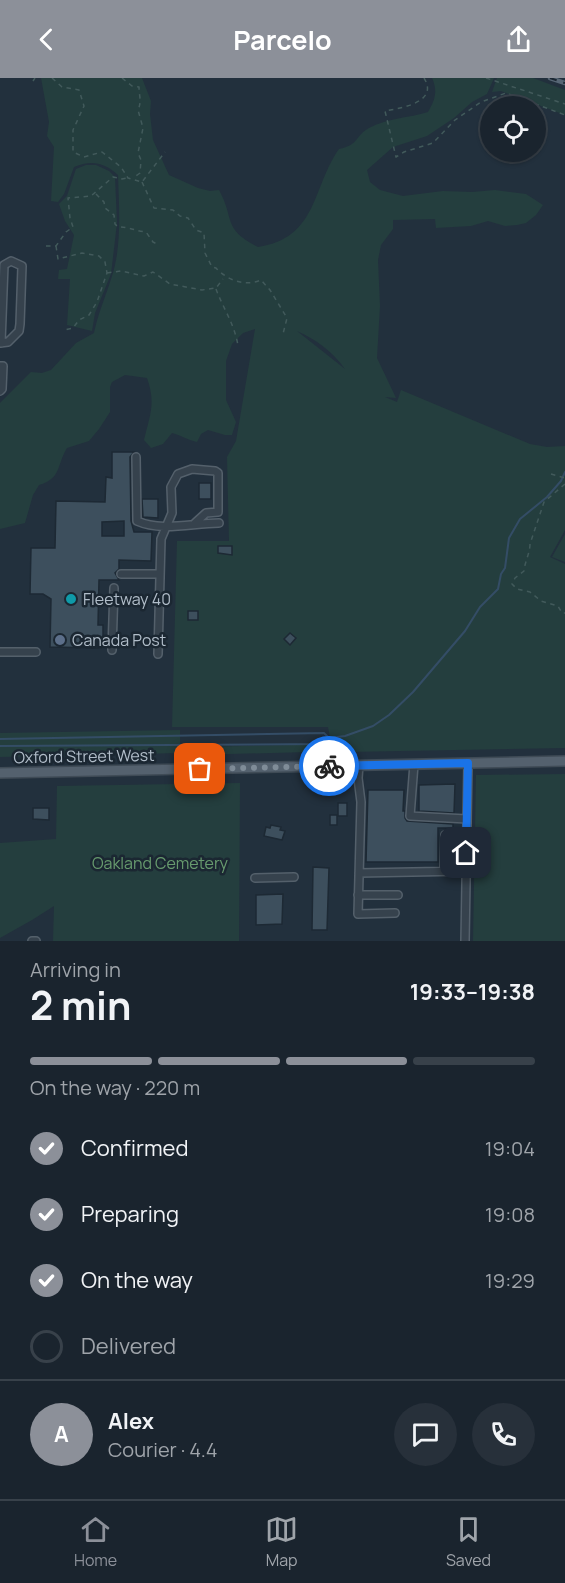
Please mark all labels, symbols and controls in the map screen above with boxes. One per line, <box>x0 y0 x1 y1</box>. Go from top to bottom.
text: Parcelo <box>233 21 332 58</box>
icon: back <box>30 23 63 56</box>
icon: share <box>502 23 535 56</box>
map controls <box>480 96 546 162</box>
button: locate <box>480 96 546 162</box>
place label: Fleetway 40 <box>83 588 171 610</box>
marker: Fleetway 40 <box>64 592 78 606</box>
place label: Canada Post <box>72 629 166 651</box>
marker: Canada Post <box>53 633 67 647</box>
courier <box>299 736 359 796</box>
pin <box>174 743 225 794</box>
street label: Oxford Street West <box>13 744 155 768</box>
icon: bike <box>313 750 346 783</box>
icon: bag <box>183 752 216 785</box>
pin <box>440 827 491 878</box>
icon: home <box>449 836 482 869</box>
park label: Oakland Cemetery <box>92 852 229 874</box>
text: Arriving in <box>30 956 121 983</box>
text: 19:33–19:38 <box>410 977 535 1007</box>
text: 2 min <box>30 978 131 1032</box>
text: On the way · 220 m <box>30 1074 200 1101</box>
icon: check <box>30 1132 63 1165</box>
text: Confirmed <box>81 1133 189 1163</box>
text: 19:04 <box>485 1135 535 1162</box>
icon: check <box>30 1198 63 1231</box>
text: Preparing <box>81 1199 179 1229</box>
text: 19:08 <box>485 1201 535 1228</box>
icon: check <box>30 1264 63 1297</box>
text: On the way <box>81 1265 193 1295</box>
text: 19:29 <box>485 1267 535 1294</box>
text: Delivered <box>81 1331 176 1361</box>
button: chat <box>394 1403 457 1466</box>
button: phone <box>472 1403 535 1466</box>
text: Alex <box>108 1406 154 1436</box>
text: A <box>54 1419 69 1449</box>
text: Courier · 4.4 <box>108 1436 218 1463</box>
tab: Home <box>74 1513 117 1571</box>
tab: Map <box>265 1513 298 1571</box>
tab: Saved <box>446 1513 491 1571</box>

